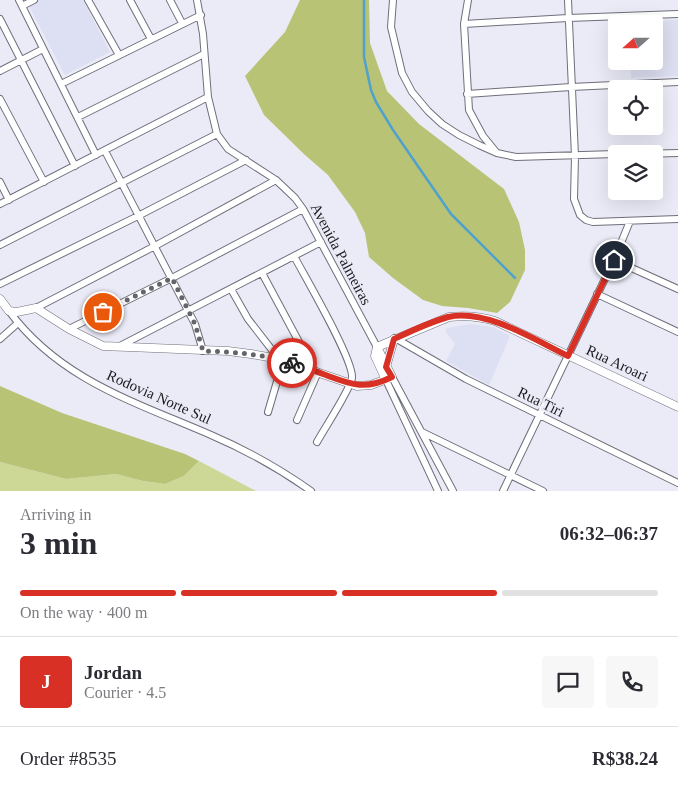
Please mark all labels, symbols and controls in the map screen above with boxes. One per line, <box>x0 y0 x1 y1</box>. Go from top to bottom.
north arrow <box>608 15 662 70</box>
map controls <box>608 15 663 200</box>
button: locate <box>608 80 663 135</box>
button: layers <box>608 145 663 200</box>
street label: Avenida Palmeiras <box>308 201 375 308</box>
pin <box>593 239 635 281</box>
icon: home <box>600 246 628 274</box>
pin <box>82 291 124 333</box>
icon: bag <box>89 298 117 326</box>
courier <box>267 338 317 388</box>
street label: Rua Aroari <box>584 342 650 384</box>
icon: bike <box>278 349 306 377</box>
street label: Rodovia Norte Sul <box>104 367 214 427</box>
street label: Rua Tiri <box>515 384 567 420</box>
text: Arriving in <box>20 506 92 523</box>
text: 06:32–06:37 <box>560 523 658 544</box>
text: 3 min <box>20 525 97 561</box>
text: On the way · 400 m <box>20 604 148 621</box>
button: chat <box>542 656 594 708</box>
button: phone <box>606 656 658 708</box>
text: Jordan <box>84 662 142 683</box>
text: J <box>41 671 51 692</box>
text: Courier · 4.5 <box>84 684 166 701</box>
text: Order #8535 <box>20 748 117 769</box>
text: R$38.24 <box>592 748 658 769</box>

